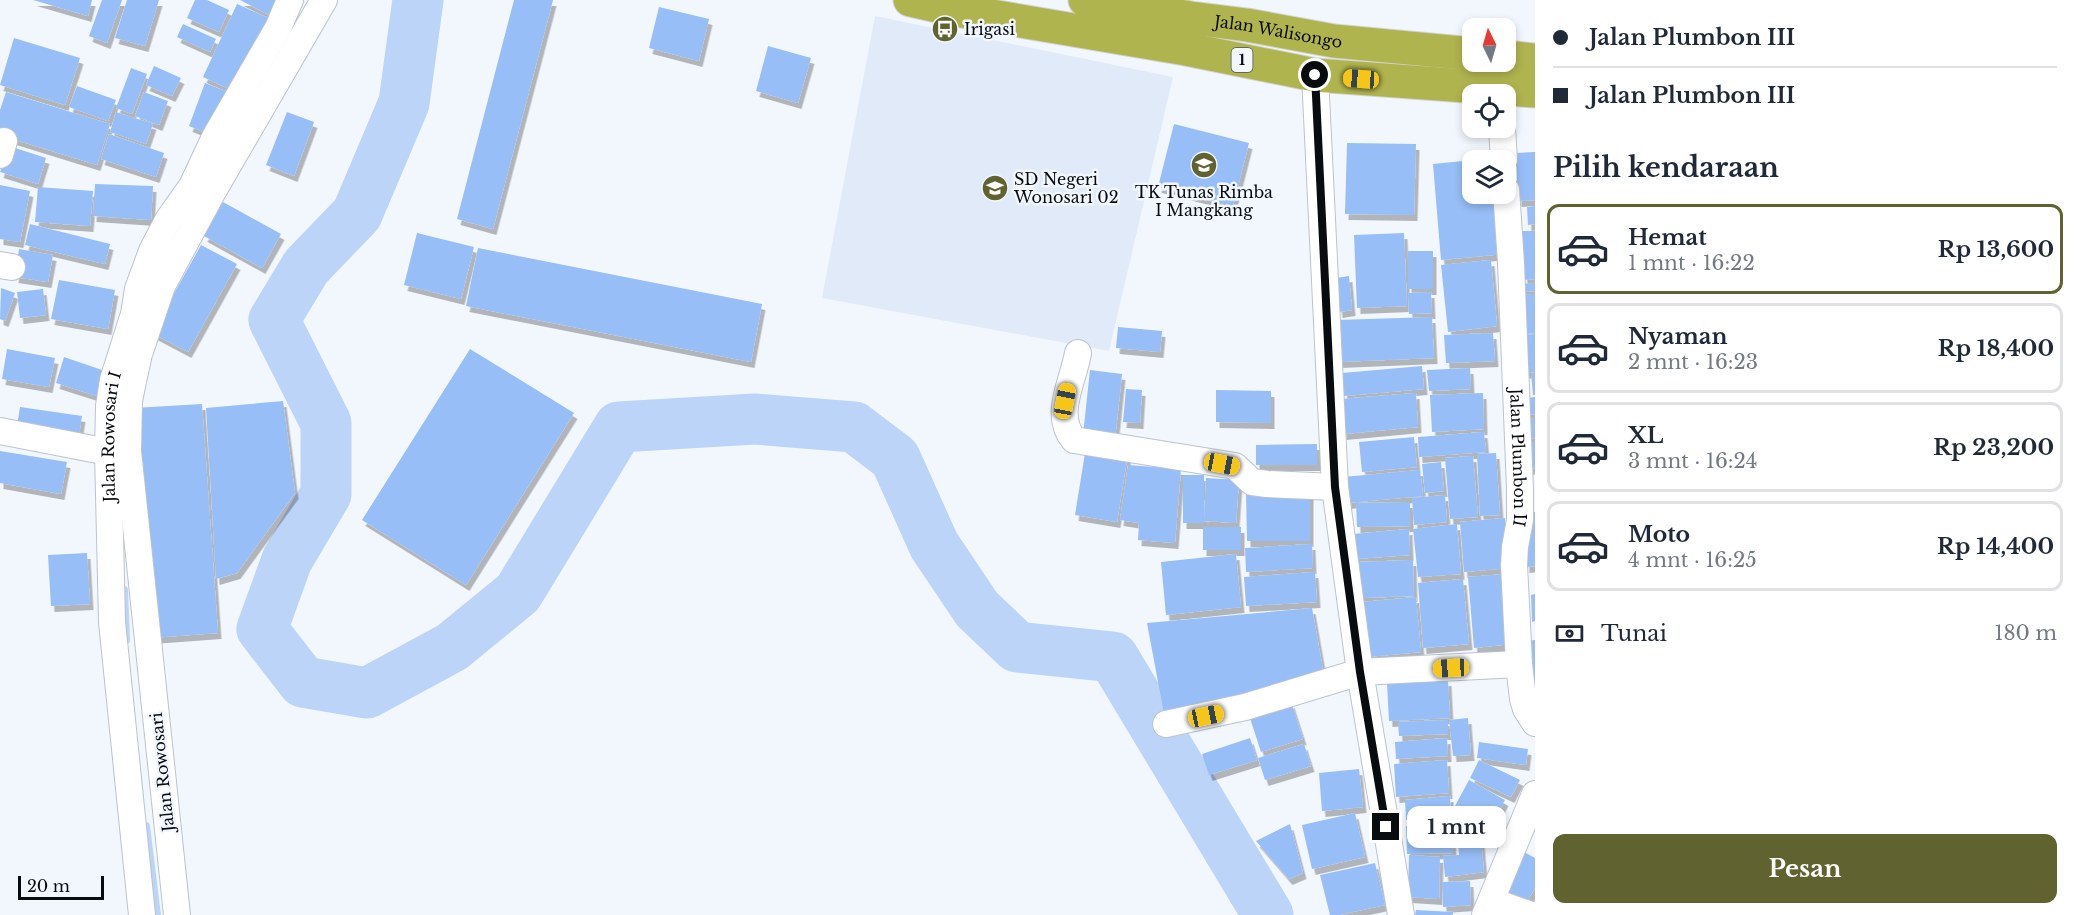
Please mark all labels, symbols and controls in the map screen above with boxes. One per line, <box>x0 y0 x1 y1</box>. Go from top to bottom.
street label: Jalan Walisongo <box>1211 11 1343 52</box>
bus stop icon: Irigasi <box>930 14 960 44</box>
north arrow <box>1462 18 1516 72</box>
map controls <box>1462 18 1516 204</box>
place label: Irigasi <box>964 19 1015 39</box>
text: Jalan Plumbon III <box>1589 24 1795 51</box>
road number: 1 <box>1232 48 1252 72</box>
route start <box>1301 61 1328 88</box>
car <box>1342 69 1380 89</box>
text: Jalan Plumbon III <box>1589 82 1795 109</box>
button: locate <box>1462 84 1516 138</box>
school or university icon: TK Tunas Rimba I Mangkang <box>1189 150 1219 180</box>
button: layers <box>1462 150 1516 204</box>
text: Pilih kendaraan <box>1553 151 1779 184</box>
place label: SD Negeri Wonosari 02 <box>1013 169 1119 207</box>
school or university icon: SD Negeri Wonosari 02 <box>980 173 1010 203</box>
place label: TK Tunas Rimba I Mangkang <box>1135 182 1273 220</box>
icon: car <box>1556 222 1610 276</box>
text: Hemat <box>1628 224 1707 251</box>
text: Rp 13,600 <box>1938 236 2054 263</box>
text: 1 mnt · 16:22 <box>1628 251 1755 275</box>
icon: car <box>1556 321 1610 375</box>
text: Nyaman <box>1628 323 1727 350</box>
text: Rp 18,400 <box>1938 335 2054 362</box>
text: 2 mnt · 16:23 <box>1628 350 1758 374</box>
street label: Jalan Rowosari I <box>98 369 125 504</box>
car <box>1053 382 1077 420</box>
street label: Jalan Plumbon II <box>1506 386 1530 529</box>
icon: car <box>1556 420 1610 474</box>
text: XL <box>1628 422 1663 449</box>
text: Rp 23,200 <box>1933 434 2054 461</box>
text: 3 mnt · 16:24 <box>1628 449 1758 473</box>
car <box>1203 452 1241 476</box>
icon: car <box>1556 519 1610 573</box>
text: Moto <box>1628 521 1690 548</box>
text: Rp 14,400 <box>1937 533 2054 560</box>
text: 4 mnt · 16:25 <box>1628 548 1757 572</box>
icon: cash <box>1553 617 1586 650</box>
text: Tunai <box>1601 620 1667 647</box>
text: 180 m <box>1994 621 2057 645</box>
car <box>1433 658 1469 678</box>
car <box>1187 703 1225 729</box>
street label: Jalan Rowosari <box>146 711 178 835</box>
callout: 1 mnt <box>1407 806 1506 848</box>
route end <box>1372 813 1399 840</box>
text: 1 mnt <box>1427 815 1486 839</box>
button: Pesan <box>1553 834 2057 903</box>
scale bar <box>18 873 104 900</box>
text: 20 m <box>27 876 70 896</box>

